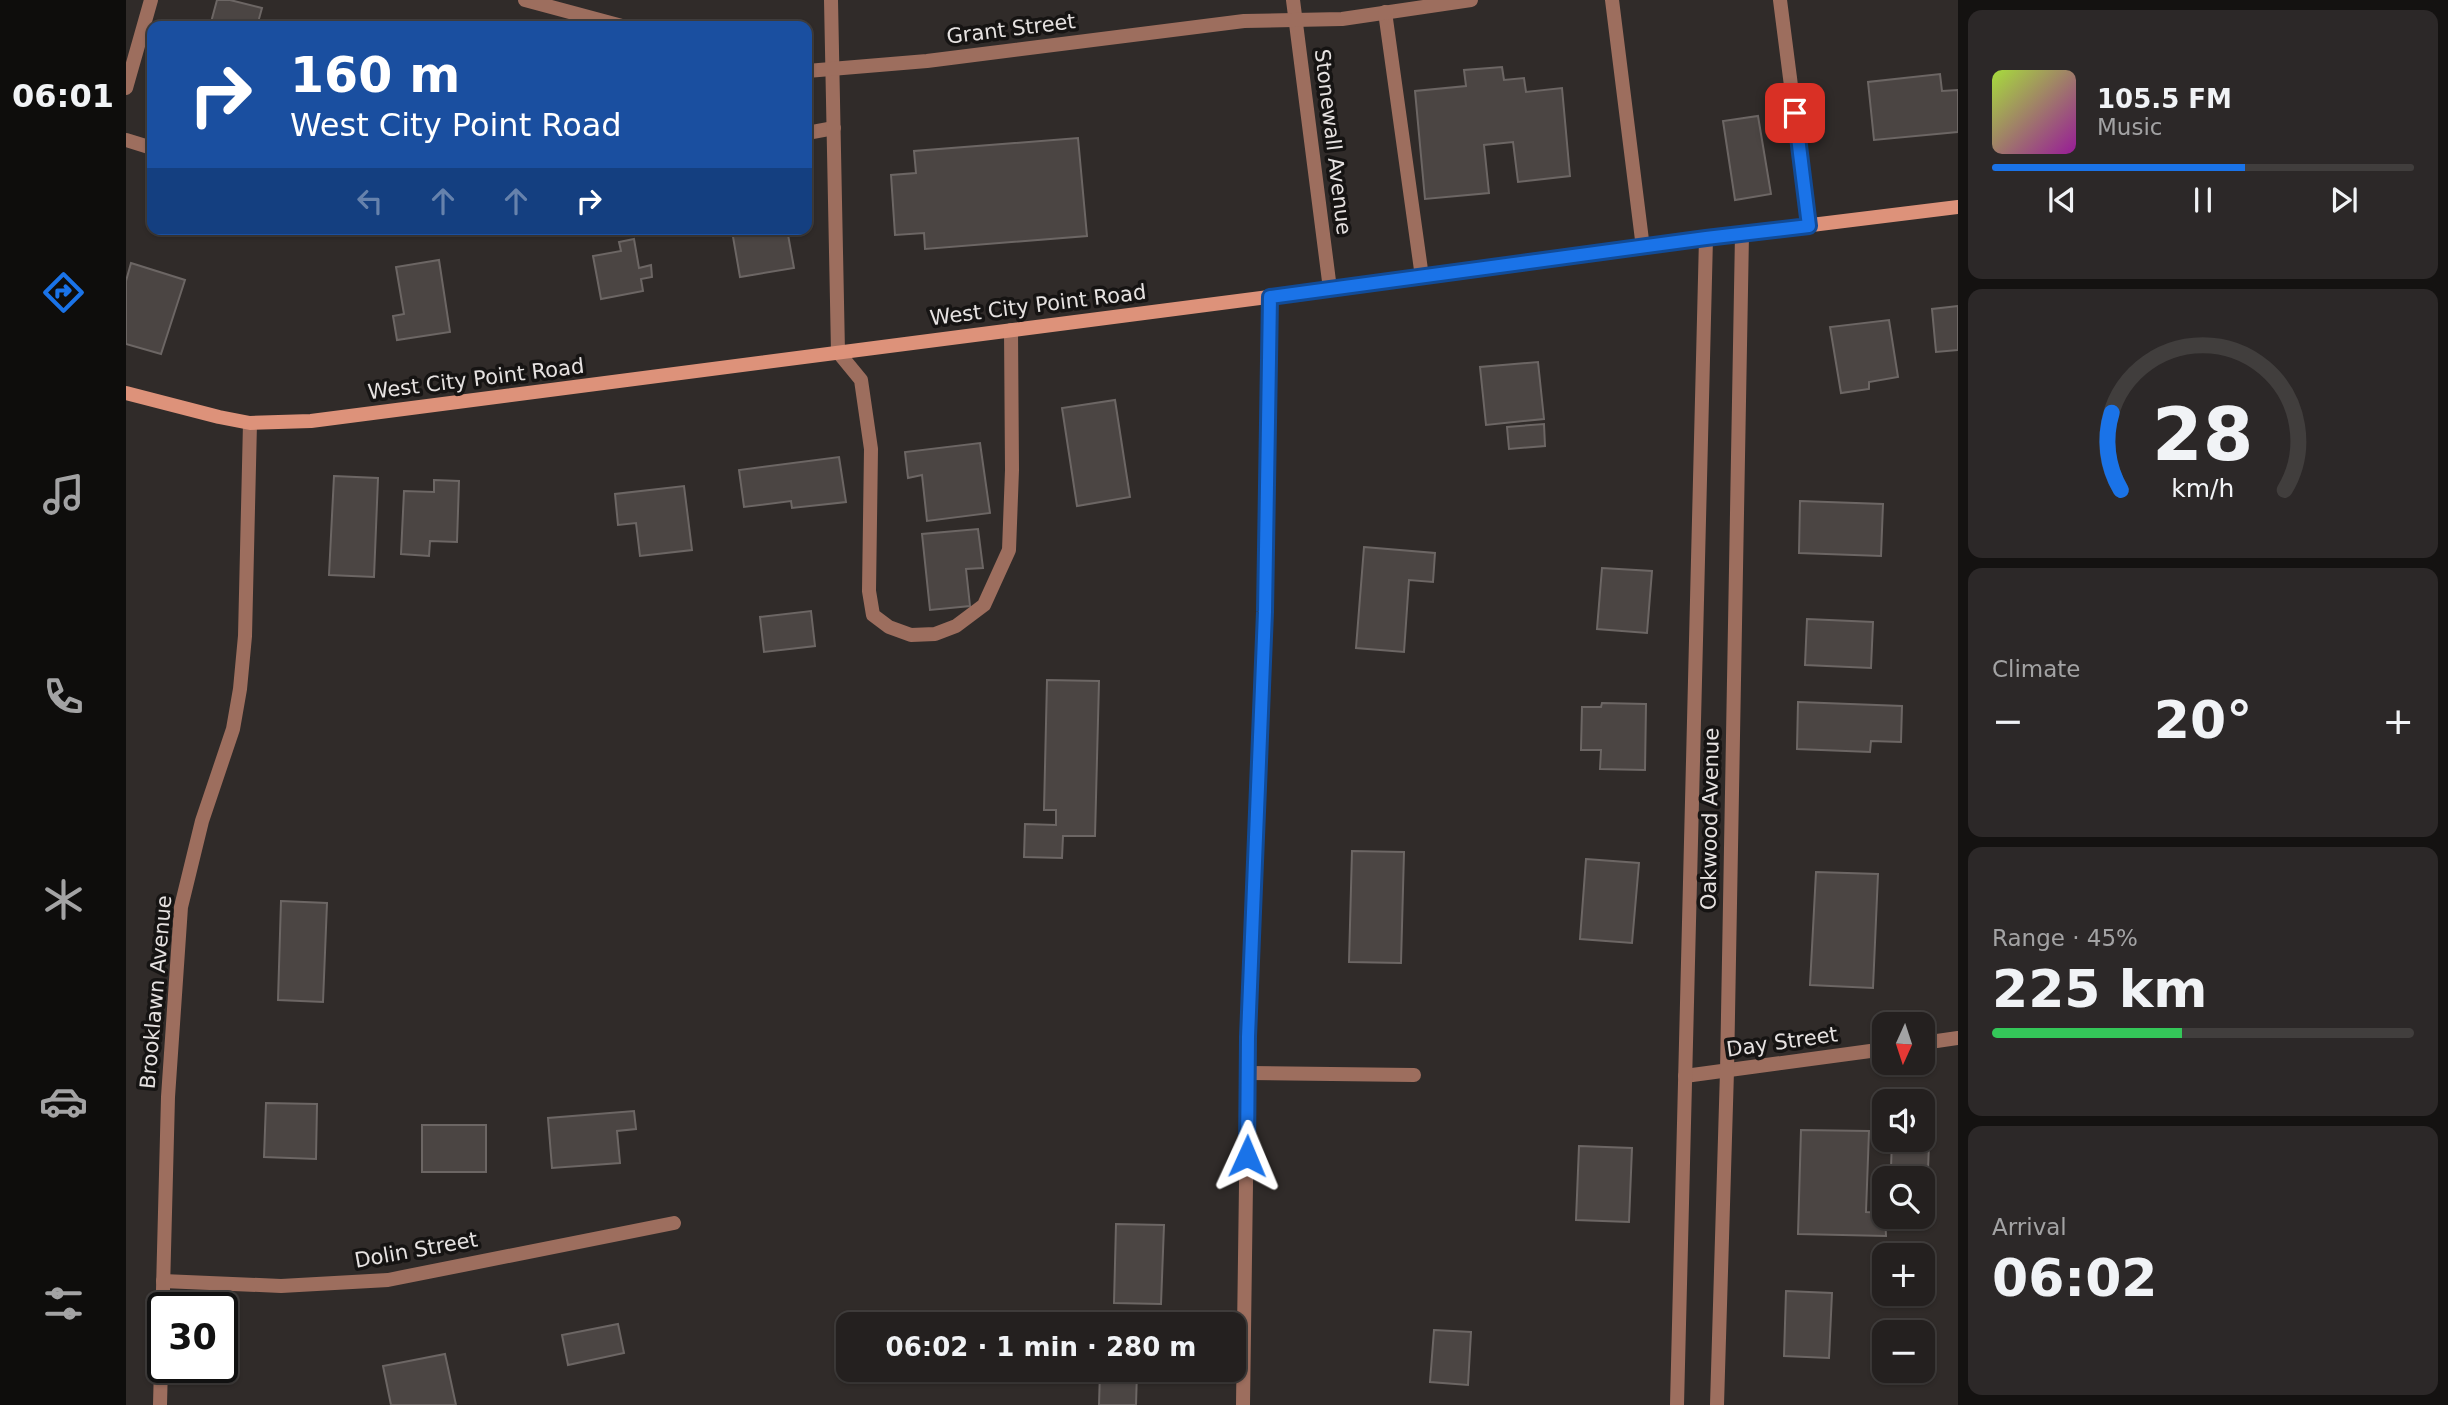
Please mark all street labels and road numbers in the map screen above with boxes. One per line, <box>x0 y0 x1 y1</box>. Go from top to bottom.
street label: Grant Street <box>945 9 1077 49</box>
street label: Stonewall Avenue <box>1310 48 1356 236</box>
street label: West City Point Road <box>929 280 1147 330</box>
street label: West City Point Road <box>367 354 585 404</box>
street label: Oakwood Avenue <box>1696 728 1724 910</box>
street label: Brooklawn Avenue <box>136 894 176 1090</box>
street label: Day Street <box>1725 1022 1839 1062</box>
street label: Dolin Street <box>353 1227 479 1273</box>

